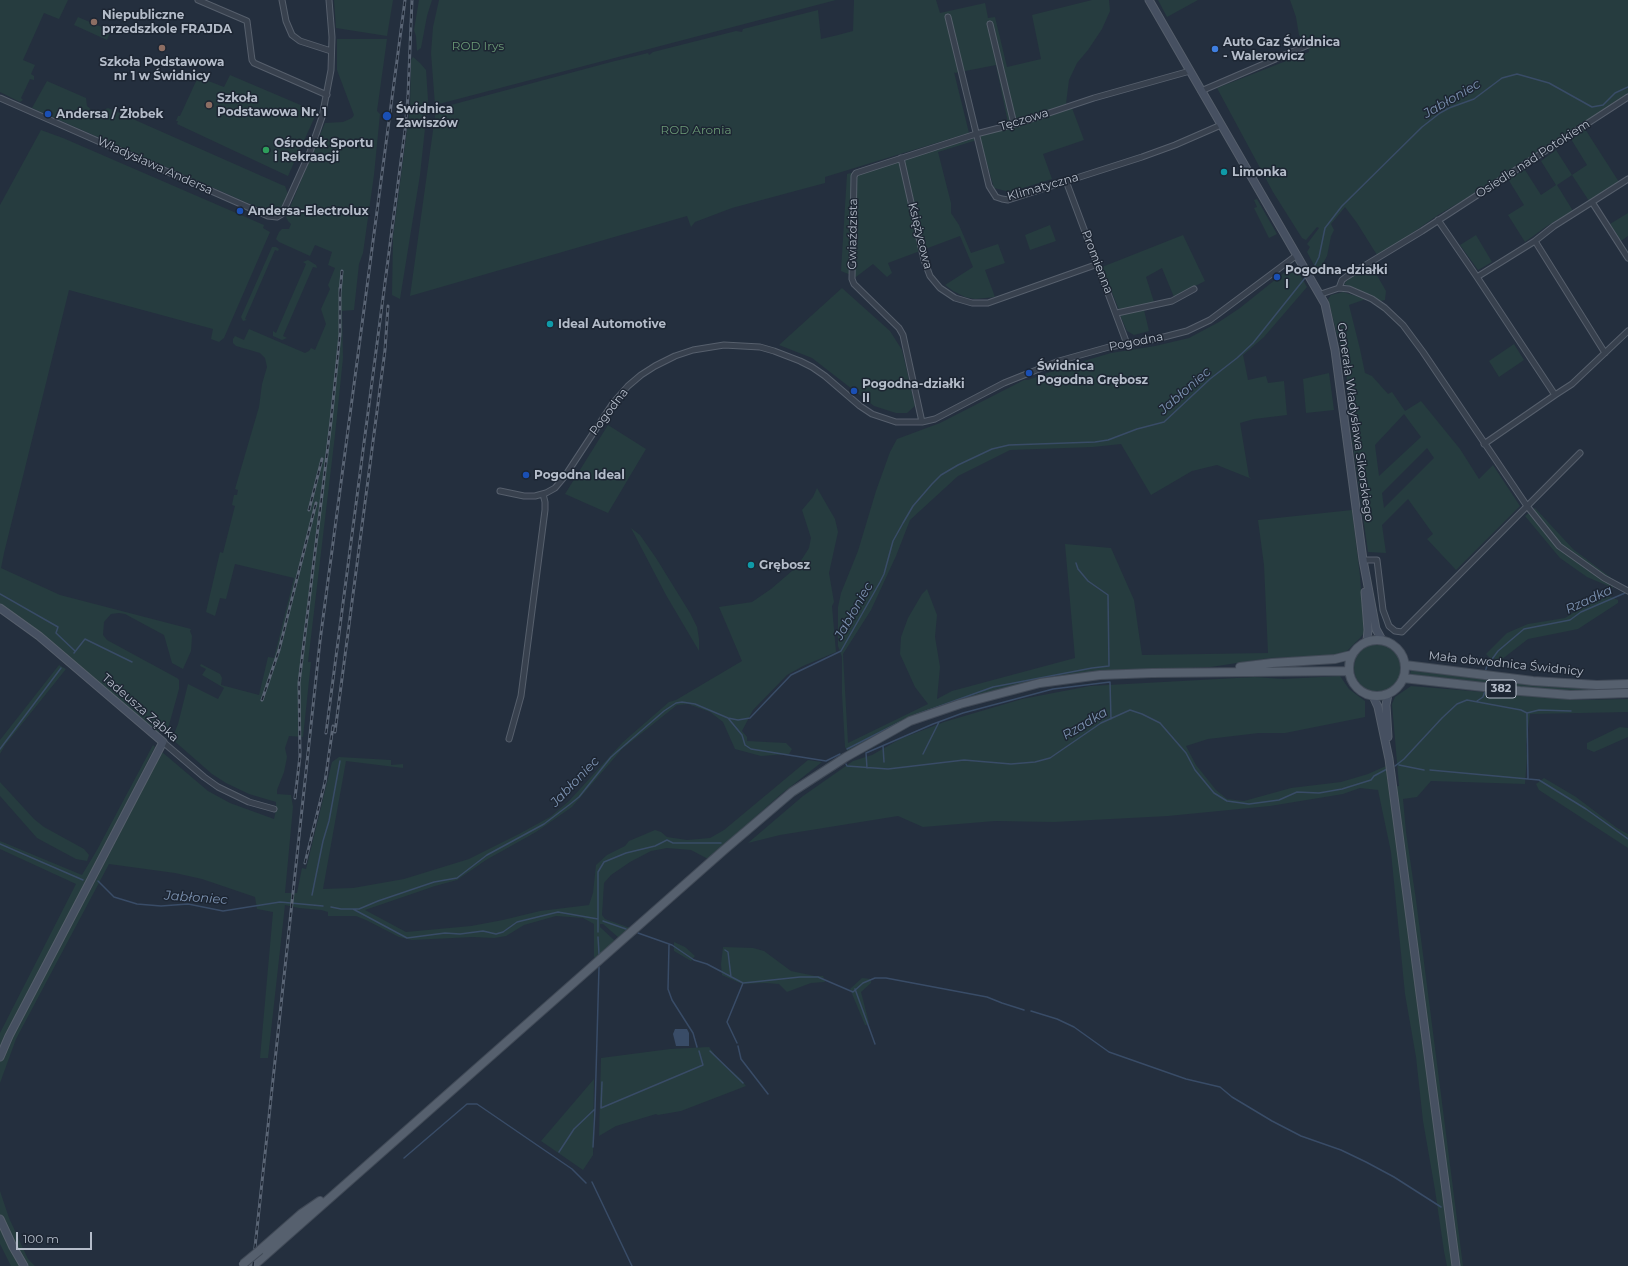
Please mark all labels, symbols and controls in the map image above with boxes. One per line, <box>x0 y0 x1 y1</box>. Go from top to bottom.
place label: Niepubliczne przedszkole FRAJDA <box>102 8 232 36</box>
marker: Niepubliczne przedszkole FRAJDA <box>89 17 99 27</box>
place label: Auto Gaz Świdnica - Walerowicz <box>1223 35 1340 63</box>
park label: ROD Irys <box>452 39 504 53</box>
marker: Szkoła Podstawowa nr 1 w Świdnicy <box>157 43 167 53</box>
marker: Auto Gaz Świdnica - Walerowicz <box>1210 44 1220 54</box>
place label: Szkoła Podstawowa nr 1 w Świdnicy <box>100 55 224 83</box>
water label: Jabłoniec <box>1421 76 1483 122</box>
place label: Szkoła Podstawowa Nr. 1 <box>217 91 327 119</box>
marker: Szkoła Podstawowa Nr. 1 <box>204 100 214 110</box>
place label: Świdnica Zawiszów <box>396 102 458 130</box>
street label: Tęczowa <box>998 106 1050 134</box>
place label: Andersa / Żłobek <box>56 107 163 121</box>
marker: Andersa / Żłobek <box>43 109 53 119</box>
marker: Świdnica Zawiszów <box>381 110 393 122</box>
street label: Osiedle nad Potokiem <box>1473 117 1593 201</box>
park label: ROD Aronia <box>660 123 732 137</box>
street label: Władysława Andersa <box>95 134 215 198</box>
place label: Ośrodek Sportu i Rekraacji <box>274 136 373 164</box>
marker: Ośrodek Sportu i Rekraacji <box>261 145 271 155</box>
place label: Limonka <box>1232 165 1287 179</box>
marker: Limonka <box>1219 167 1229 177</box>
street label: Klimatyczna <box>1006 170 1080 204</box>
street label: Gwiaździsta <box>845 198 861 270</box>
street label: Księżycowa <box>905 201 935 271</box>
place label: Andersa-Electrolux <box>248 204 369 218</box>
marker: Andersa-Electrolux <box>235 206 245 216</box>
street label: Promienna <box>1078 228 1116 296</box>
place label: Pogodna-działki I <box>1285 263 1388 291</box>
marker: Pogodna-działki I <box>1272 272 1282 282</box>
place label: Ideal Automotive <box>558 317 666 331</box>
marker: Ideal Automotive <box>545 319 555 329</box>
street label: Generała Władysława Sikorskiego <box>1334 322 1376 522</box>
street label: Pogodna <box>1108 330 1164 354</box>
place label: Świdnica Pogodna Grębosz <box>1037 359 1148 387</box>
water label: Jabłoniec <box>1156 364 1214 418</box>
marker: Świdnica Pogodna Grębosz <box>1024 368 1034 378</box>
place label: Pogodna-działki II <box>862 377 965 405</box>
street label: Pogodna <box>587 386 631 438</box>
marker: Pogodna-działki II <box>849 386 859 396</box>
place label: Pogodna Ideal <box>534 468 625 482</box>
marker: Pogodna Ideal <box>521 470 531 480</box>
place label: Grębosz <box>759 558 810 572</box>
marker: Grębosz <box>746 560 756 570</box>
water label: Jabłoniec <box>831 580 877 642</box>
water label: Rzadka <box>1563 582 1615 618</box>
street label: Mała obwodnica Świdnicy <box>1428 649 1584 679</box>
street label: Tadeusza Ząbka <box>99 671 181 745</box>
road number: 382 <box>1486 680 1516 698</box>
water label: Rzadka <box>1060 704 1110 744</box>
water label: Jabłoniec <box>547 754 603 810</box>
water label: Jabłoniec <box>164 888 228 908</box>
scale bar <box>18 1224 94 1250</box>
text: 100 m <box>23 1231 59 1246</box>

